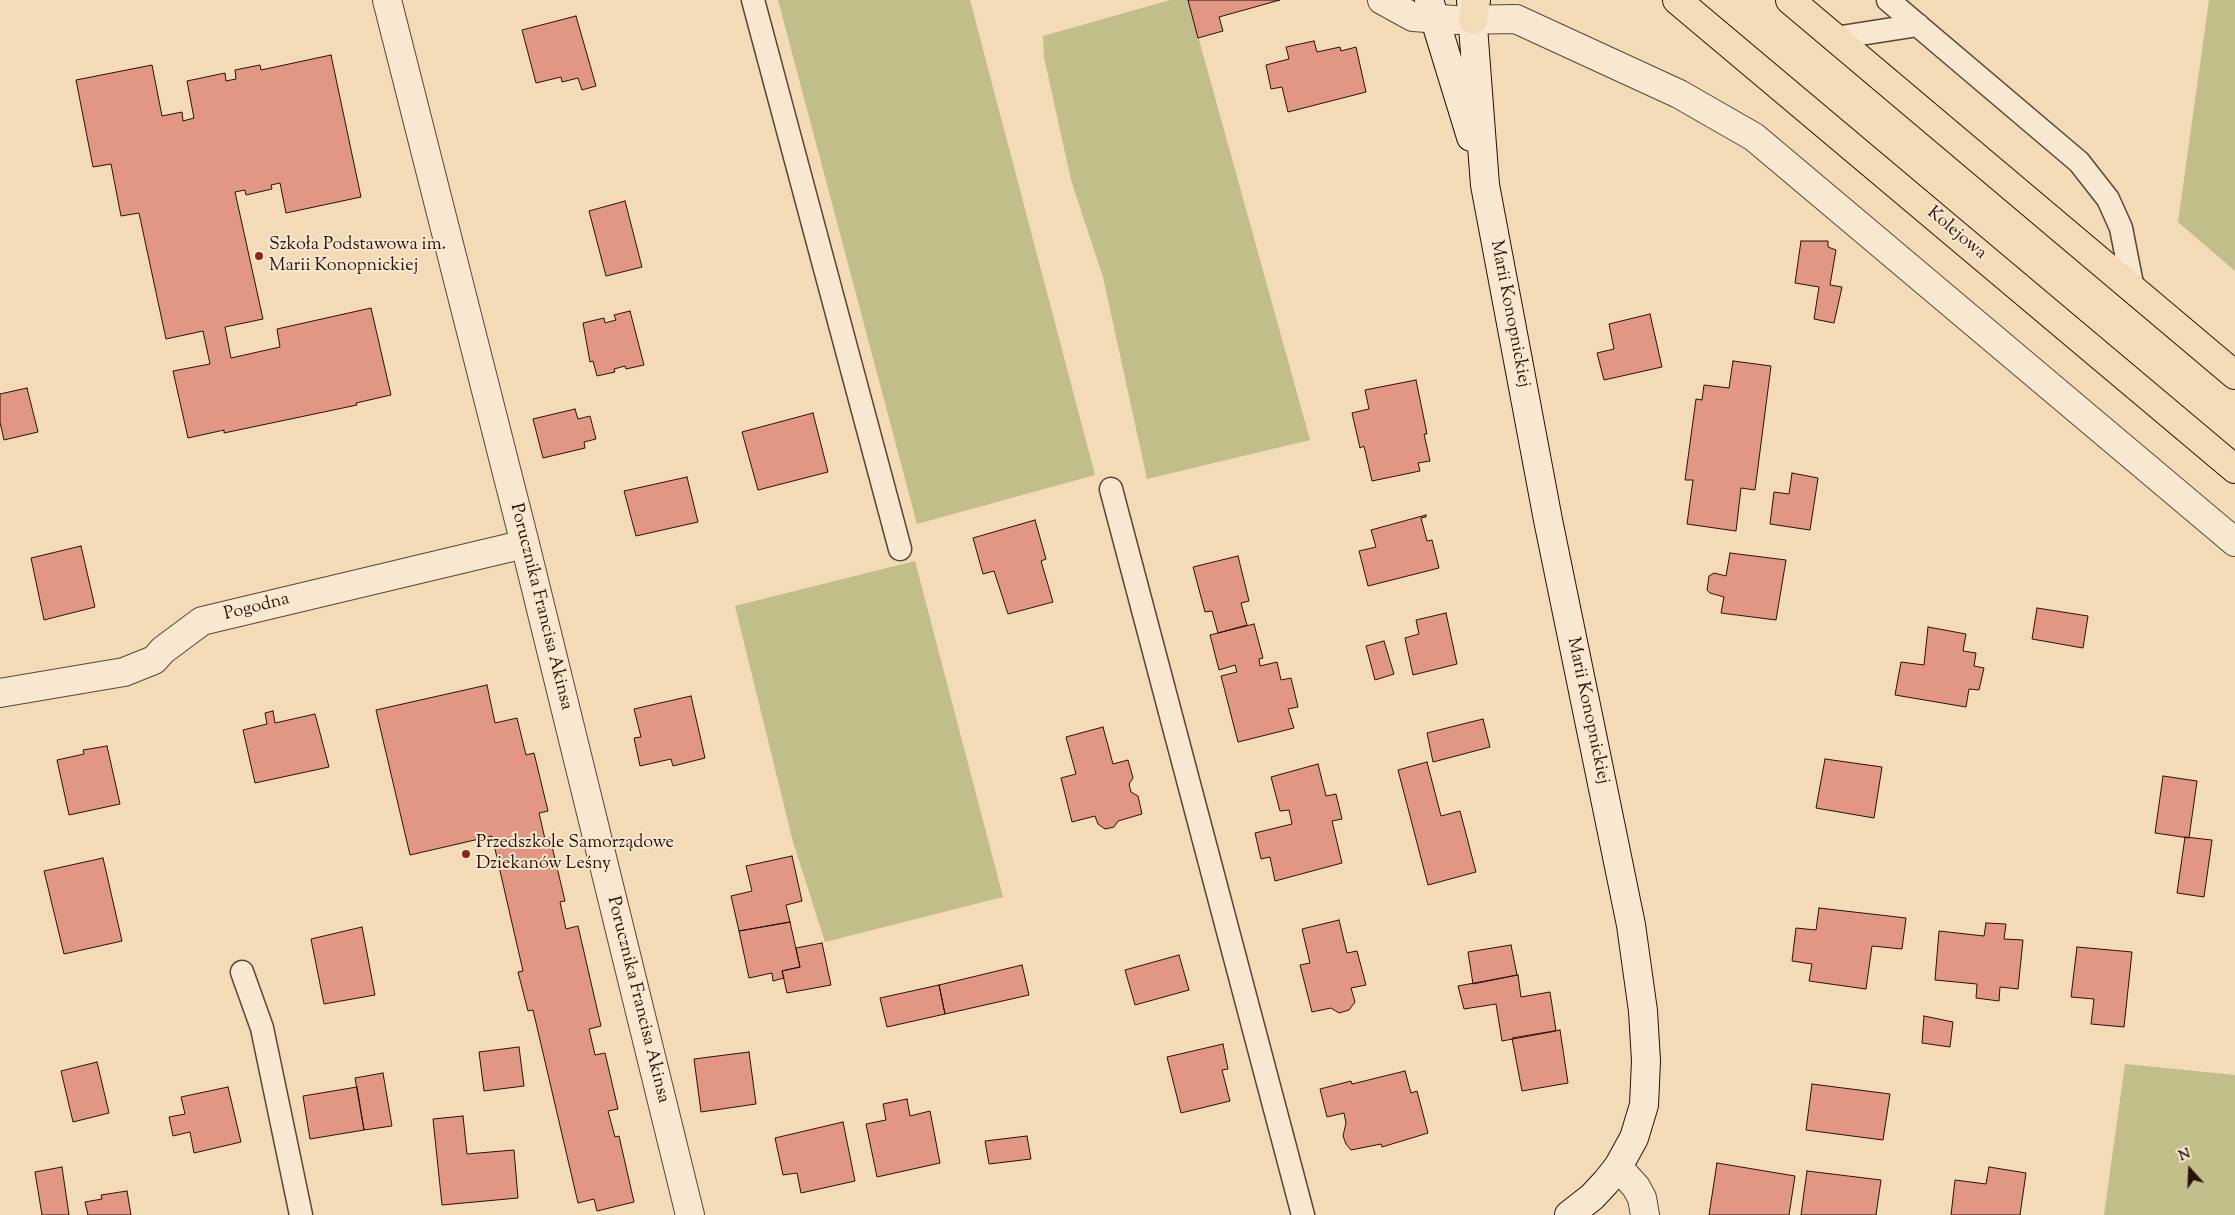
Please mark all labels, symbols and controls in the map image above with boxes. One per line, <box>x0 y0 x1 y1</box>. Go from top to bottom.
street label: Kolejowa <box>1922 203 1990 265</box>
place label: Szkoła Podstawowa im. Marii Konopnickiej <box>269 235 446 278</box>
street label: Marii Konopnickiej <box>1484 239 1534 389</box>
marker: Szkoła Podstawowa im. Marii Konopnickiej <box>253 250 265 262</box>
street label: Porucznika Francisa Akinsa <box>504 501 576 713</box>
street label: Pogodna <box>222 589 292 627</box>
street label: Marii Konopnickiej <box>1561 636 1613 786</box>
place label: Przedszkole Samorządowe Dziekanów Leśny <box>476 833 674 876</box>
marker: Przedszkole Samorządowe Dziekanów Leśny <box>460 848 472 860</box>
street label: Porucznika Francisa Akinsa <box>601 894 673 1106</box>
north arrow <box>2165 1145 2215 1195</box>
text: N <box>2176 1145 2194 1167</box>

